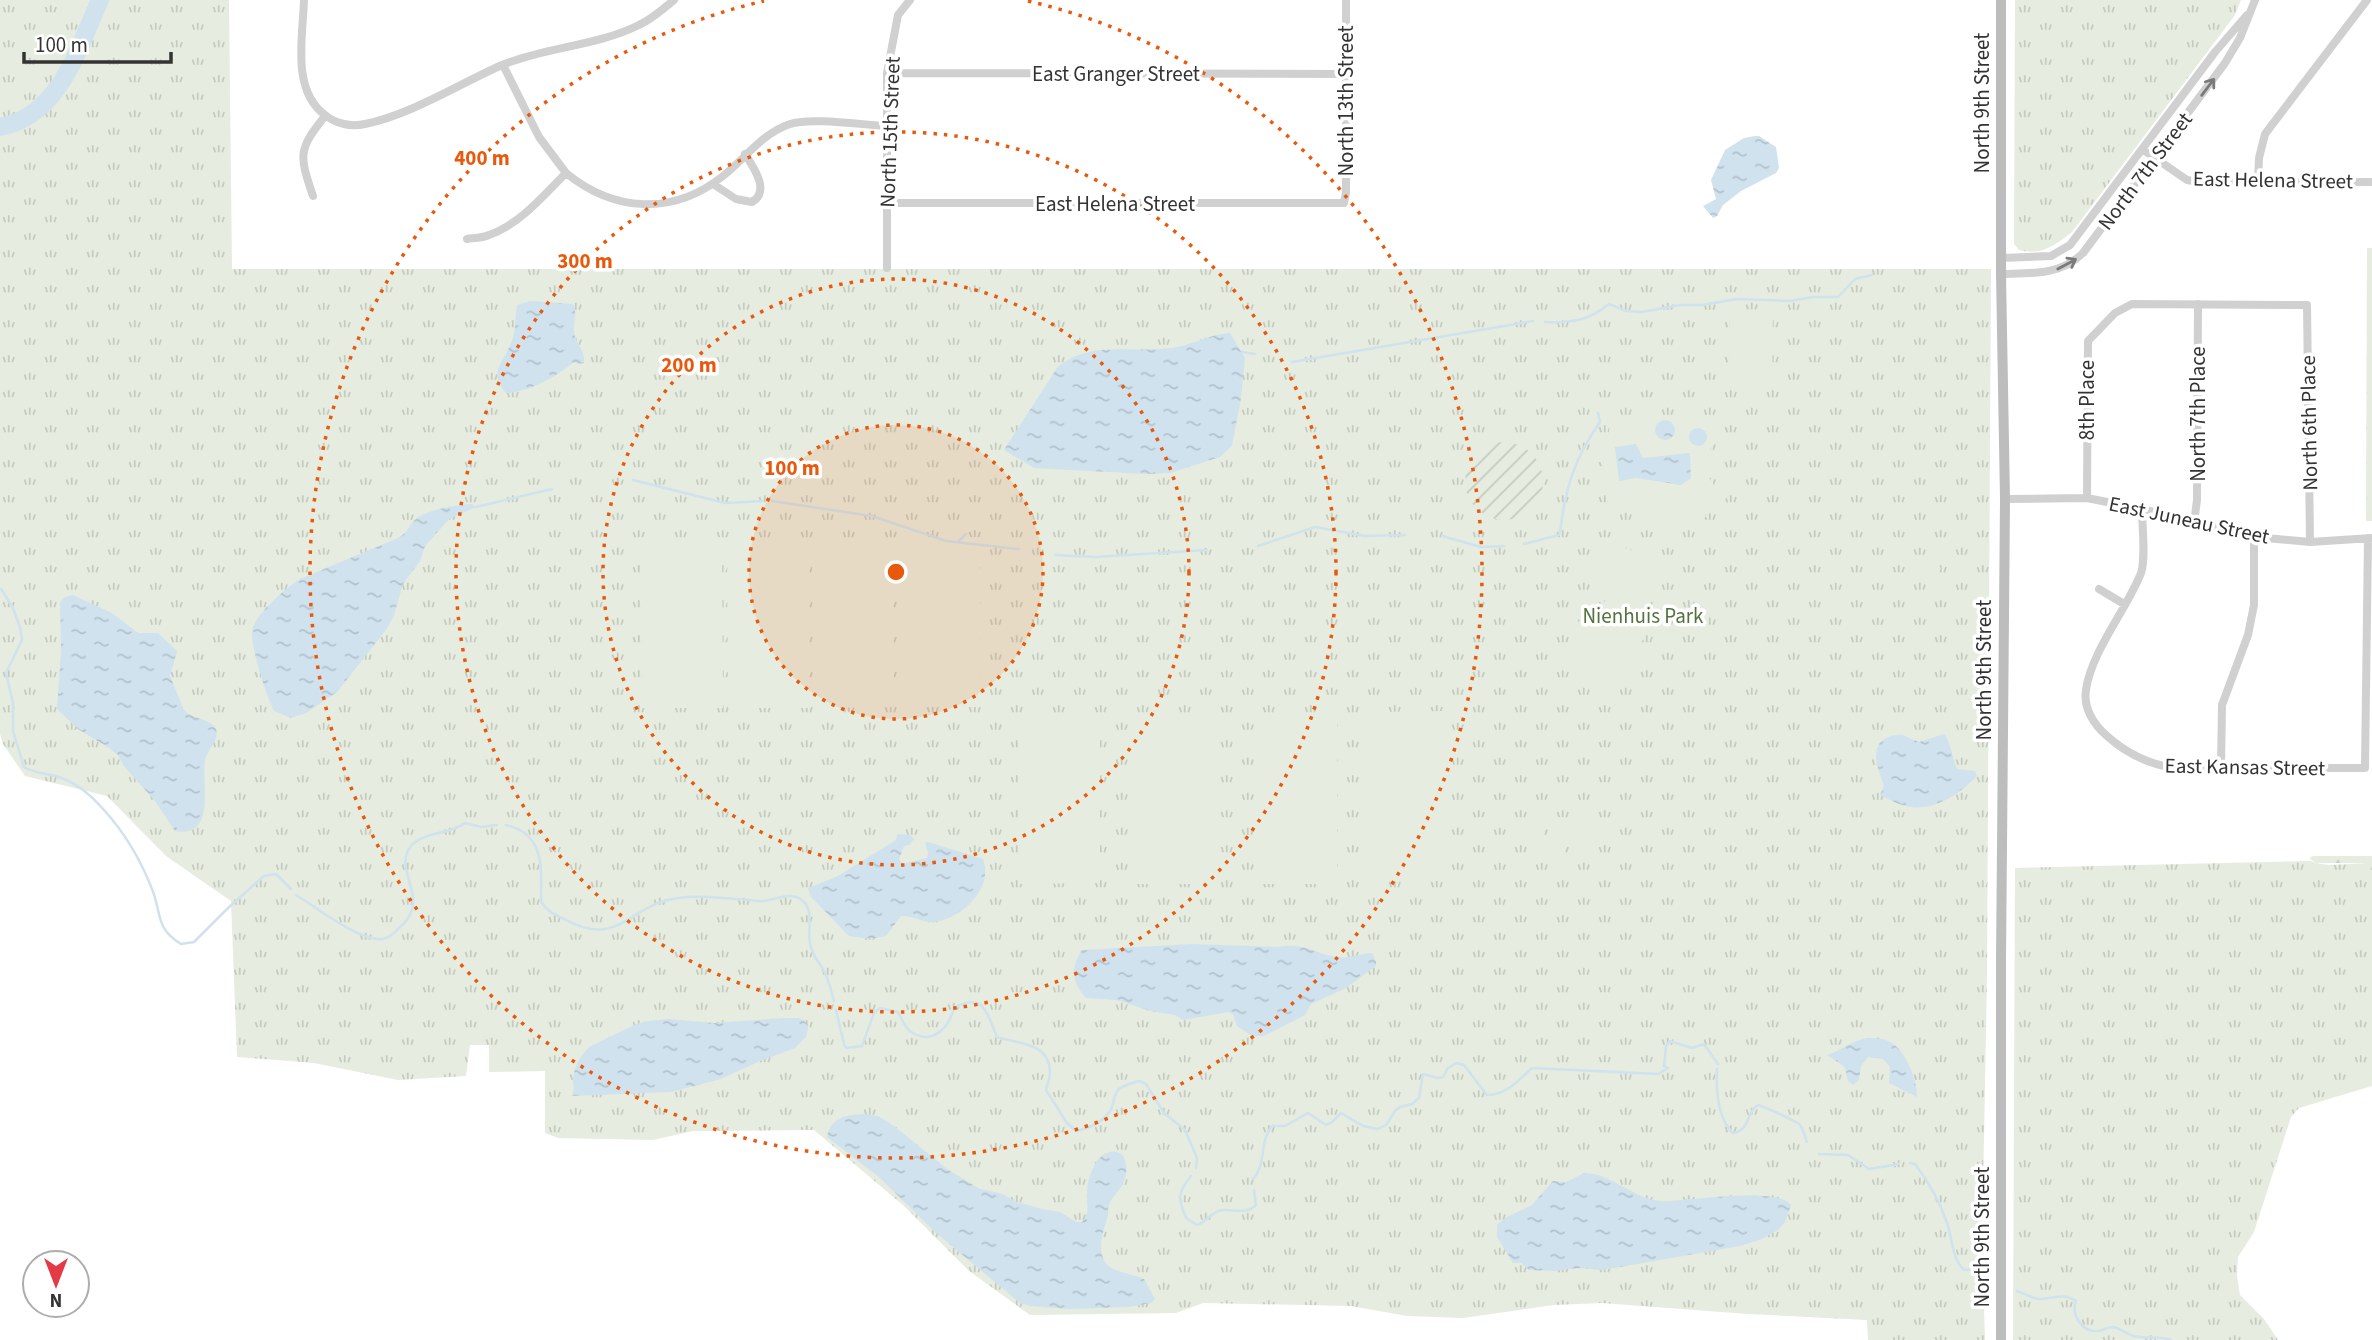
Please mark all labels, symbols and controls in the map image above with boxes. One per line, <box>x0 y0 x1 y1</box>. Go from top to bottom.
scale bar <box>24 21 172 65</box>
street label: North 13th Street <box>1331 25 1361 177</box>
text: 100 m <box>35 30 88 60</box>
street label: North 9th Street <box>1967 33 1997 173</box>
street label: North 15th Street <box>872 56 908 208</box>
street label: East Granger Street <box>1032 59 1200 89</box>
one-way arrow <box>2200 77 2215 96</box>
street label: North 7th Street <box>2091 106 2199 236</box>
text: 400 m <box>454 143 510 173</box>
street label: East Helena Street <box>2193 164 2353 196</box>
street label: East Helena Street <box>1035 189 1195 219</box>
text: 300 m <box>557 246 613 276</box>
one-way arrow <box>2057 257 2077 271</box>
street label: North 7th Place <box>2183 346 2213 482</box>
text: 200 m <box>661 350 717 380</box>
street label: North 6th Place <box>2293 355 2325 491</box>
street label: 8th Place <box>2072 360 2102 440</box>
text: 100 m <box>764 453 820 483</box>
street label: East Juneau Street <box>2106 488 2272 552</box>
centre of rings <box>884 560 908 584</box>
street label: North 9th Street <box>1969 600 1999 740</box>
park label: Nienhuis Park <box>1583 601 1704 631</box>
street label: East Kansas Street <box>2164 751 2326 783</box>
street label: North 9th Street <box>1967 1167 1997 1307</box>
north arrow <box>21 1249 91 1319</box>
text: N <box>50 1286 62 1313</box>

